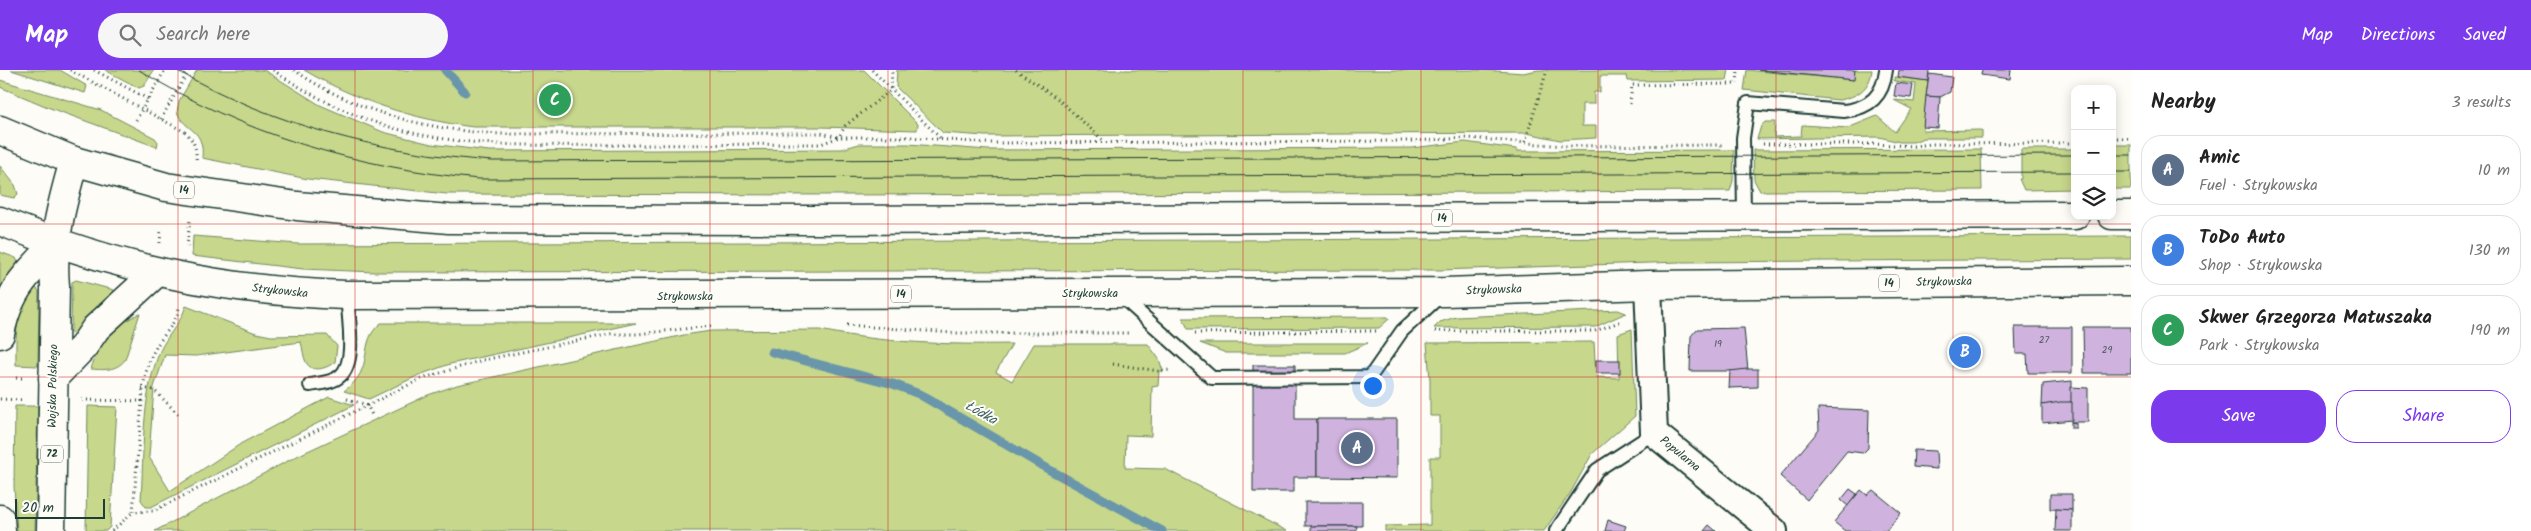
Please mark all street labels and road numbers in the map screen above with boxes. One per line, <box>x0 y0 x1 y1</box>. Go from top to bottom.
road number: 14 <box>174 182 194 198</box>
road number: 14 <box>1432 210 1452 226</box>
street label: Strykowska <box>1916 272 1973 292</box>
road number: 14 <box>1879 274 1899 292</box>
street label: Strykowska <box>251 279 309 303</box>
street label: Strykowska <box>1466 280 1523 300</box>
street label: Strykowska <box>1062 284 1118 303</box>
road number: 14 <box>891 285 911 302</box>
street label: Strykowska <box>657 287 713 306</box>
street label: Wojska Polskiego <box>43 344 63 428</box>
street label: Popularna <box>1655 432 1705 477</box>
road number: 72 <box>41 446 63 462</box>

